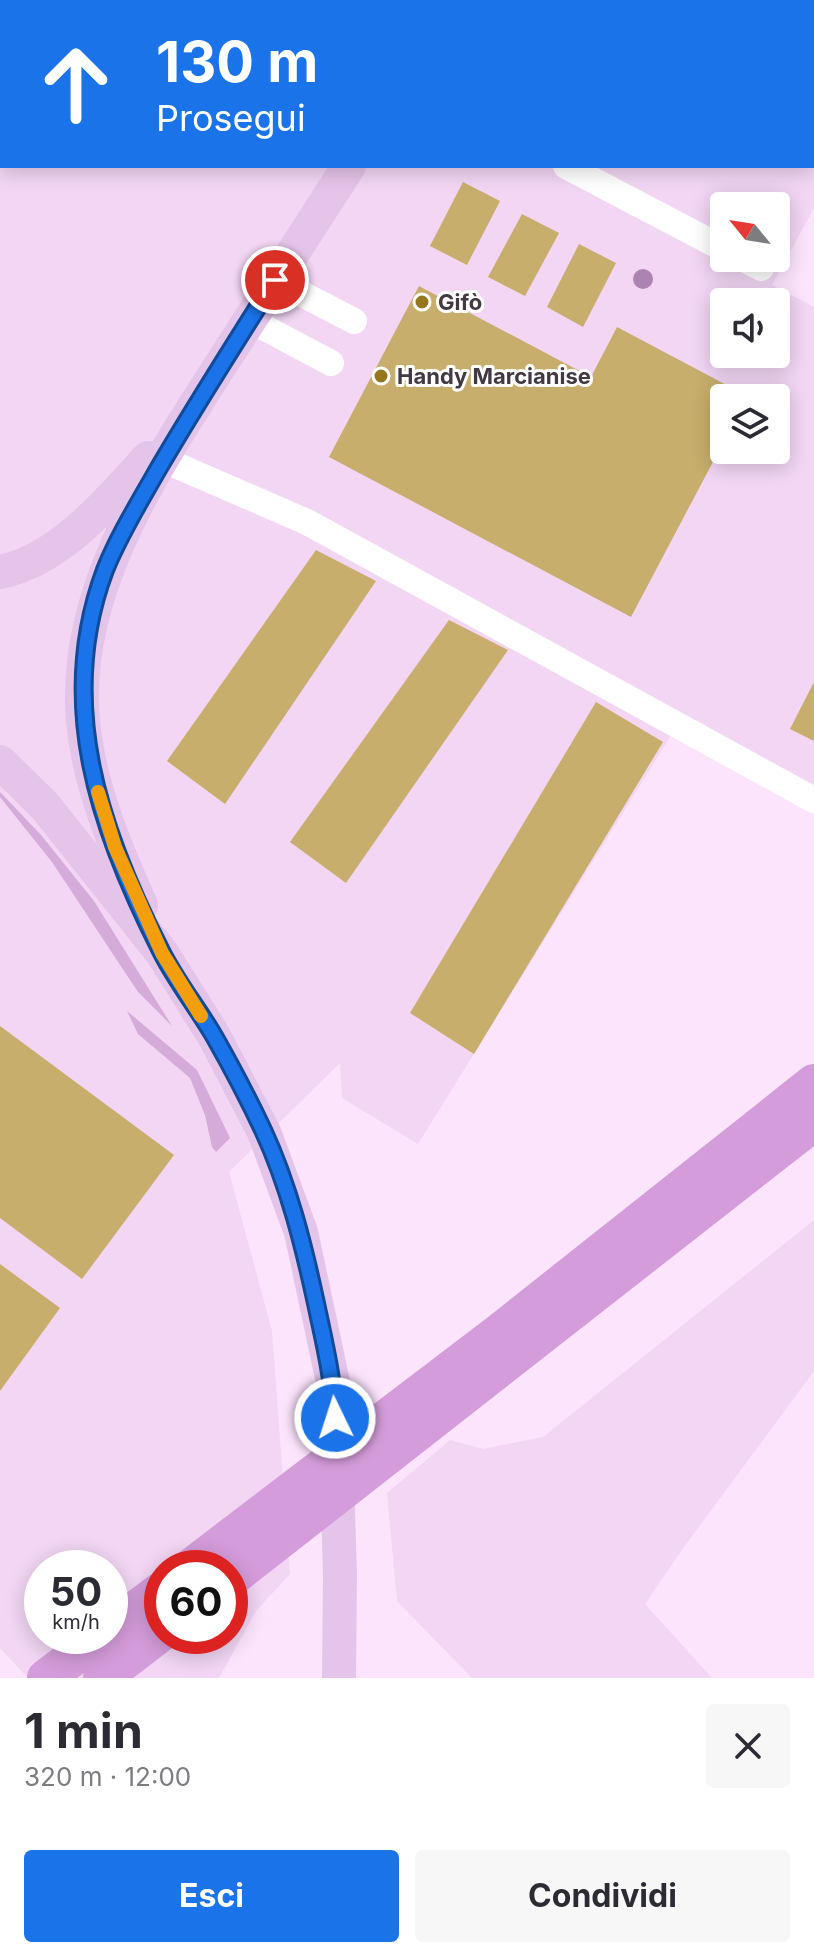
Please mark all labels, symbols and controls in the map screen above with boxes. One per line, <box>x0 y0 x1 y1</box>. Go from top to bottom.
text: 130 m <box>156 28 318 96</box>
icon: ahead <box>24 32 128 136</box>
text: Prosegui <box>156 96 306 140</box>
north arrow <box>710 192 790 272</box>
map controls <box>710 192 790 464</box>
pin <box>241 246 309 314</box>
icon: arrive <box>253 258 297 302</box>
button: sound <box>710 288 790 368</box>
place label: Gifò <box>438 289 482 315</box>
marker: Gifò <box>413 293 431 311</box>
place label: Handy Marcianise <box>397 363 591 389</box>
marker: Handy Marcianise <box>372 367 390 385</box>
button: layers <box>710 384 790 464</box>
position arrow <box>293 1376 377 1460</box>
speed limit sign: 60 <box>144 1550 248 1654</box>
text: 50 <box>50 1567 102 1616</box>
text: km/h <box>52 1610 100 1634</box>
text: 1 min <box>24 1701 143 1760</box>
button: close <box>706 1704 790 1788</box>
text: 320 m · 12:00 <box>24 1761 191 1792</box>
button: Esci <box>24 1850 399 1942</box>
button: Condividi <box>415 1850 790 1942</box>

